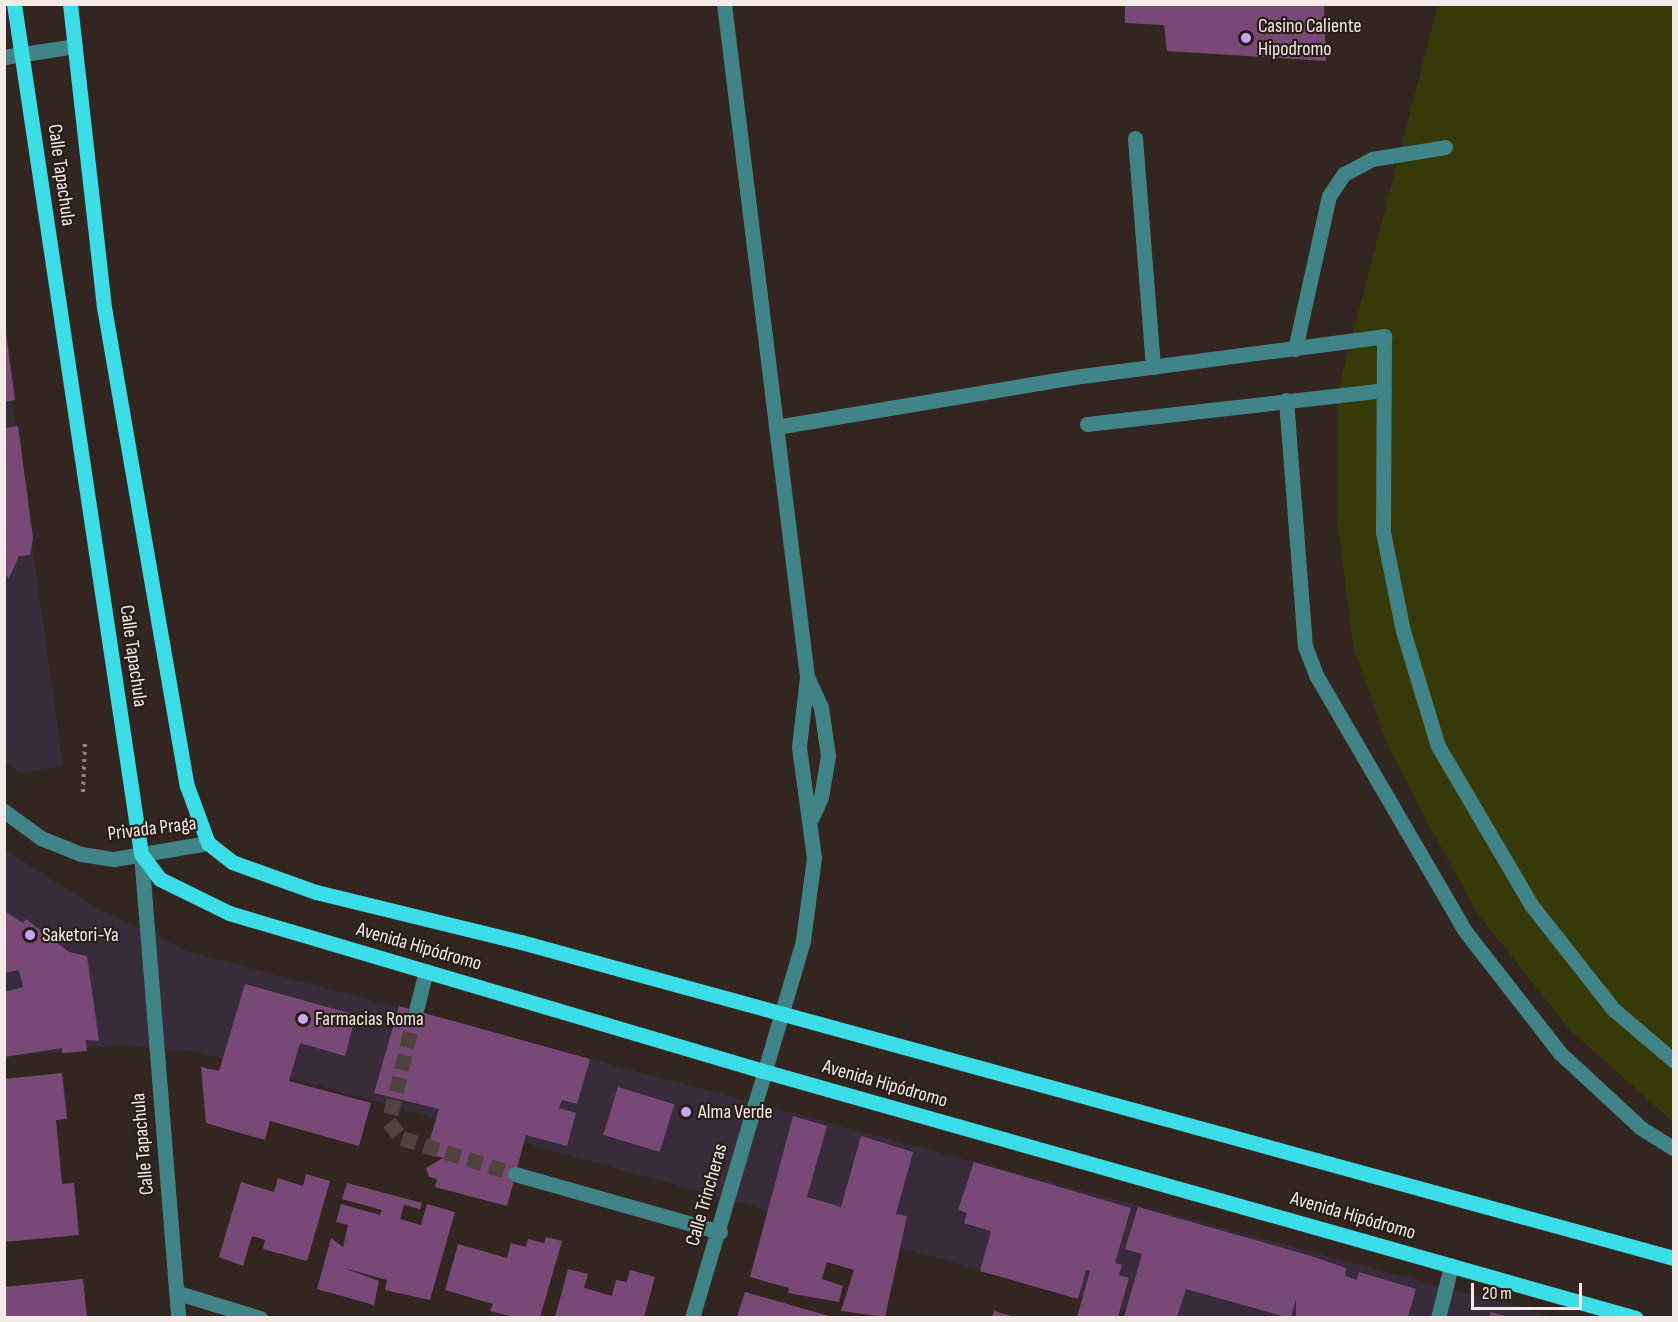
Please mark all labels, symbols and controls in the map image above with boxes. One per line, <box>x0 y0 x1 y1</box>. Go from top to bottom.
place label: Casino Caliente Hipodromo <box>1258 14 1362 61</box>
marker: Casino Caliente Hipodromo <box>1239 31 1253 45</box>
street label: Calle Tapachula <box>42 123 80 227</box>
street label: Calle Tapachula <box>114 604 152 708</box>
street label: Privada Praga <box>106 812 198 846</box>
street label: Avenida Hipódromo <box>354 918 484 976</box>
place label: Saketori-Ya <box>42 923 119 947</box>
marker: Saketori-Ya <box>23 928 37 942</box>
place label: Farmacias Roma <box>315 1007 424 1031</box>
marker: Farmacias Roma <box>296 1012 310 1026</box>
street label: Avenida Hipódromo <box>820 1055 950 1113</box>
street label: Calle Tapachula <box>127 1092 159 1196</box>
place label: Alma Verde <box>698 1100 772 1124</box>
marker: Alma Verde <box>679 1105 693 1119</box>
street label: Calle Trincheras <box>681 1141 733 1249</box>
street label: Avenida Hipódromo <box>1288 1187 1418 1245</box>
scale bar <box>1474 1271 1585 1309</box>
text: 20 m <box>1482 1283 1512 1304</box>

